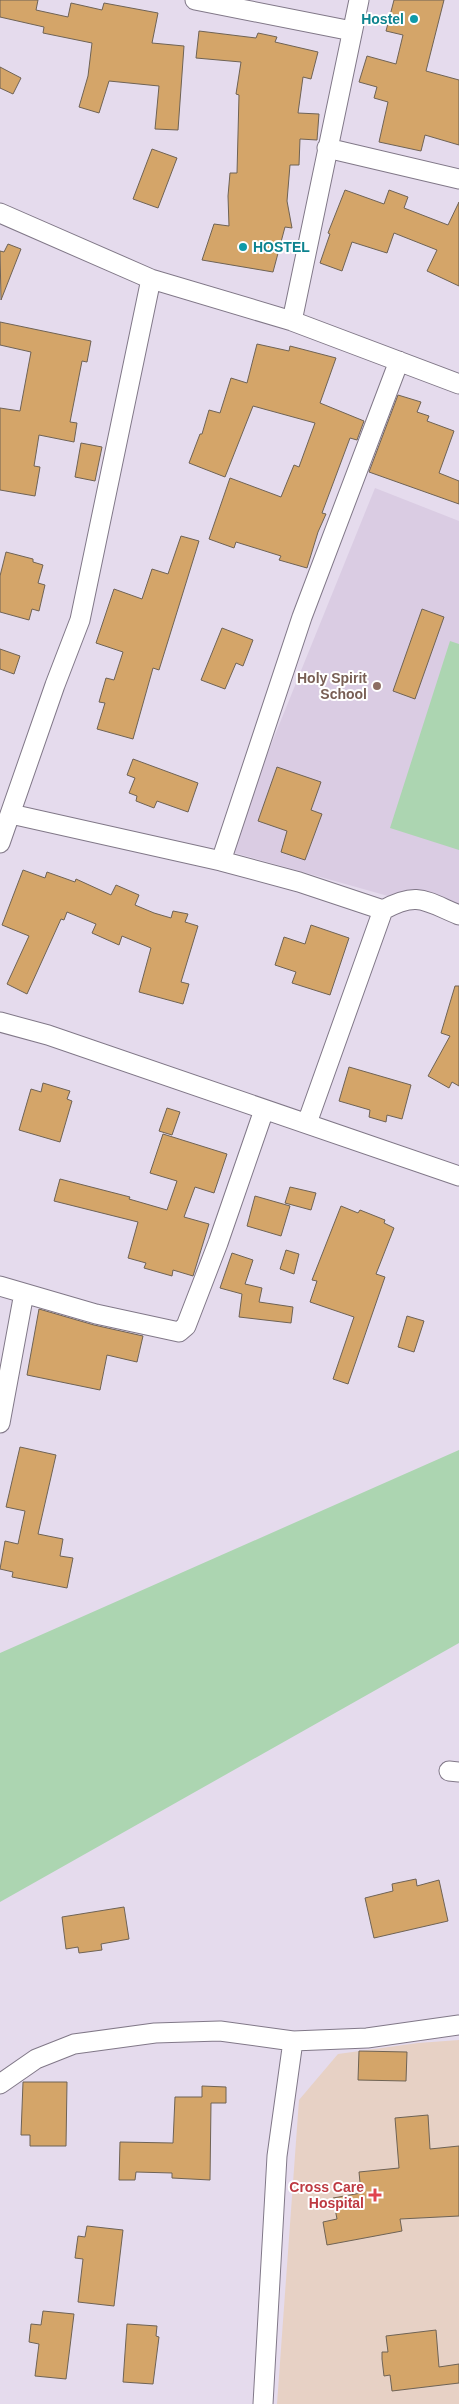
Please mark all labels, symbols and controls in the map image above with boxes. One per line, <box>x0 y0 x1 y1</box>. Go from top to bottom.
place label: Hostel <box>361 11 404 27</box>
marker: Hostel <box>408 13 420 25</box>
place label: HOSTEL <box>253 239 310 255</box>
marker: HOSTEL <box>237 241 249 253</box>
place label: Holy Spirit School <box>297 670 367 702</box>
marker: Holy Spirit School <box>371 680 383 692</box>
place label: Cross Care Hospital <box>289 2179 364 2211</box>
marker: Cross Care Hospital <box>368 2188 382 2202</box>

